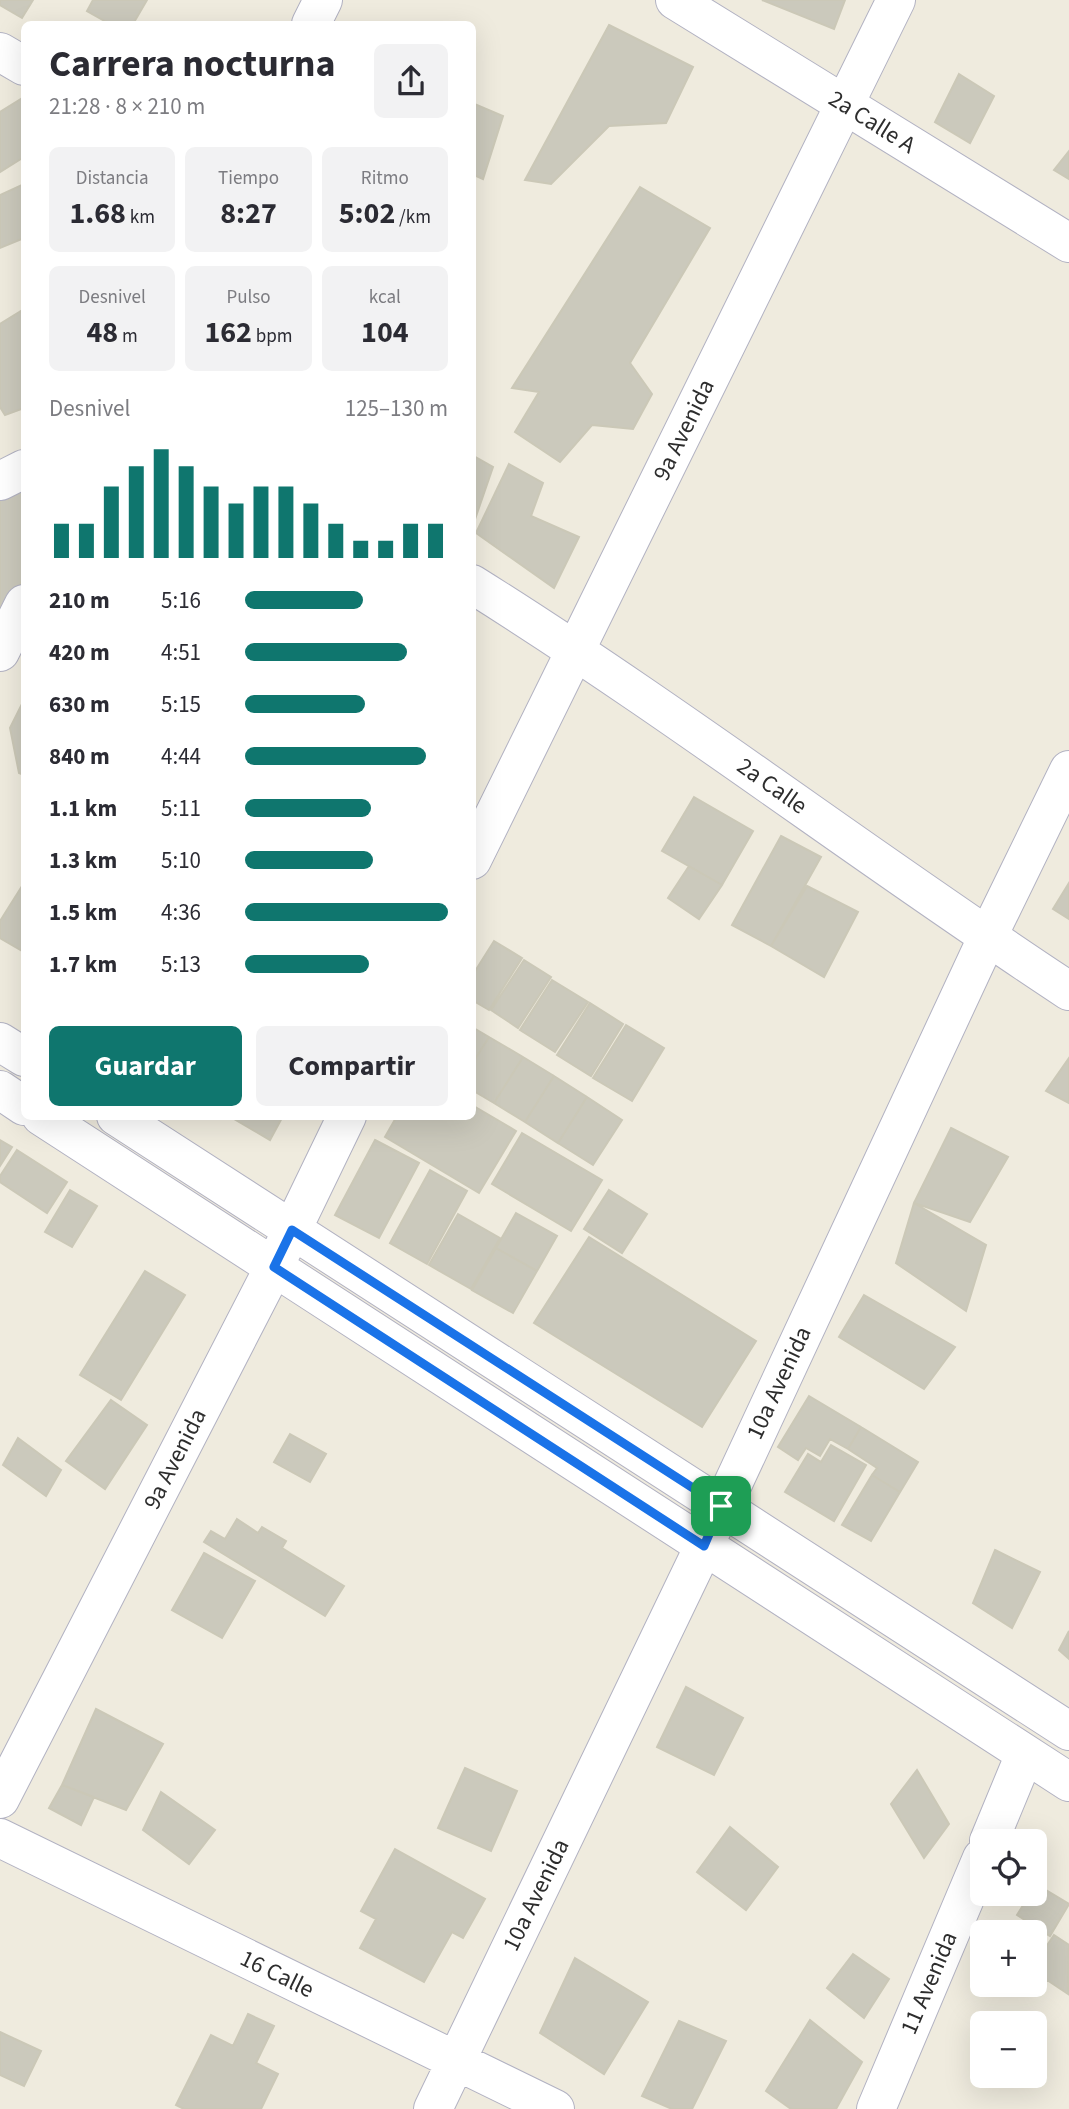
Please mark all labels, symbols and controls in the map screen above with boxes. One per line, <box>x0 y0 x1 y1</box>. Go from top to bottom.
text: Carrera nocturna <box>49 37 336 91</box>
button: share <box>374 44 448 118</box>
street label: 2a Calle A <box>822 82 922 162</box>
text: 21:28 · 8 × 210 m <box>49 90 205 123</box>
text: Distancia <box>76 165 149 192</box>
text: Tiempo <box>218 165 279 192</box>
text: Ritmo <box>361 165 409 192</box>
text: 1.68 <box>69 192 126 235</box>
text: 8:27 <box>220 192 277 235</box>
text: 5:02 <box>339 192 395 235</box>
text: km <box>126 204 155 231</box>
text: /km <box>395 204 431 231</box>
text: Desnivel <box>79 284 146 311</box>
text: Pulso <box>226 284 271 311</box>
text: kcal <box>369 284 401 311</box>
text: 48 <box>87 311 118 354</box>
text: 162 <box>204 311 252 354</box>
text: 104 <box>361 311 409 354</box>
text: m <box>118 323 138 350</box>
text: bpm <box>252 323 293 350</box>
street label: 9a Avenida <box>644 373 724 487</box>
text: Desnivel <box>49 392 130 425</box>
text: 125–130 m <box>345 392 448 425</box>
text: 210 m <box>49 584 110 617</box>
text: 5:16 <box>161 584 201 617</box>
text: 420 m <box>49 636 110 669</box>
text: 4:51 <box>161 636 201 669</box>
text: 630 m <box>49 688 110 721</box>
text: 5:15 <box>161 688 201 721</box>
text: 840 m <box>49 740 110 773</box>
text: 4:44 <box>161 740 201 773</box>
street label: 2a Calle <box>730 749 814 823</box>
text: 1.1 km <box>49 792 117 825</box>
text: 5:11 <box>161 792 201 825</box>
text: 1.3 km <box>49 844 117 877</box>
text: 5:10 <box>161 844 201 877</box>
text: 1.5 km <box>49 896 117 929</box>
text: 4:36 <box>161 896 201 929</box>
text: 1.7 km <box>49 948 117 981</box>
text: 5:13 <box>161 948 201 981</box>
button: Guardar <box>49 1026 242 1106</box>
button: Compartir <box>256 1026 448 1106</box>
street label: 10a Avenida <box>738 1321 820 1445</box>
street label: 9a Avenida <box>135 1402 215 1516</box>
pin <box>691 1476 751 1536</box>
icon: arrive <box>702 1487 740 1525</box>
map controls <box>970 1829 1047 2088</box>
button: locate <box>970 1829 1047 1906</box>
street label: 10a Avenida <box>494 1833 578 1957</box>
button: + <box>970 1920 1047 1997</box>
street label: 11 Avenida <box>892 1926 966 2040</box>
street label: 16 Calle <box>234 1941 320 2007</box>
button: − <box>970 2011 1047 2088</box>

